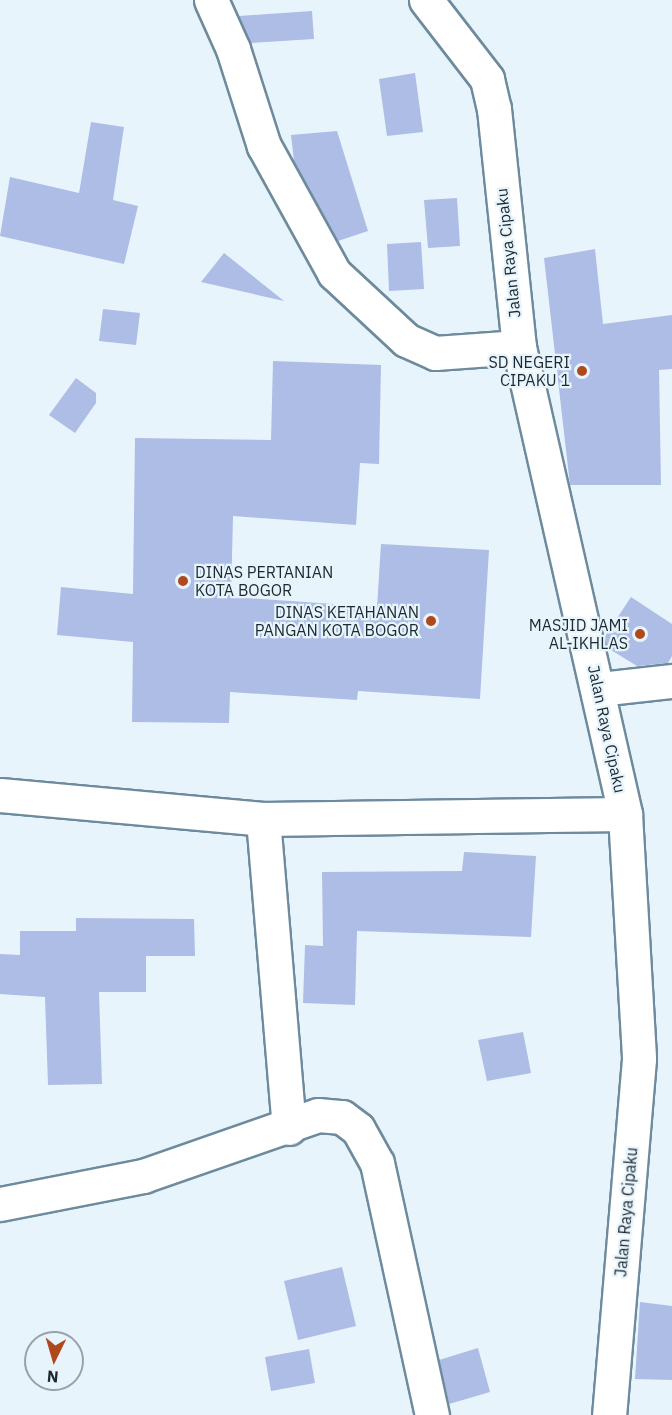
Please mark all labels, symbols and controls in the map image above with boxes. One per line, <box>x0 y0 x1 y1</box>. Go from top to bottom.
street label: Jalan Raya Cipaku <box>492 187 524 319</box>
place label: SD NEGERI CIPAKU 1 <box>488 352 570 390</box>
marker: SD NEGERI CIPAKU 1 <box>575 364 589 378</box>
place label: DINAS PERTANIAN KOTA BOGOR <box>195 562 333 600</box>
marker: DINAS PERTANIAN KOTA BOGOR <box>176 574 190 588</box>
place label: DINAS KETAHANAN PANGAN KOTA BOGOR <box>255 602 419 640</box>
marker: DINAS KETAHANAN PANGAN KOTA BOGOR <box>424 614 438 628</box>
place label: MASJID JAMI AL-IKHLAS <box>529 615 628 653</box>
marker: MASJID JAMI AL-IKHLAS <box>633 627 647 641</box>
street label: Jalan Raya Cipaku <box>584 663 630 795</box>
street label: Jalan Raya Cipaku <box>611 1146 641 1278</box>
north arrow <box>24 1331 84 1391</box>
text: N <box>46 1366 59 1387</box>

